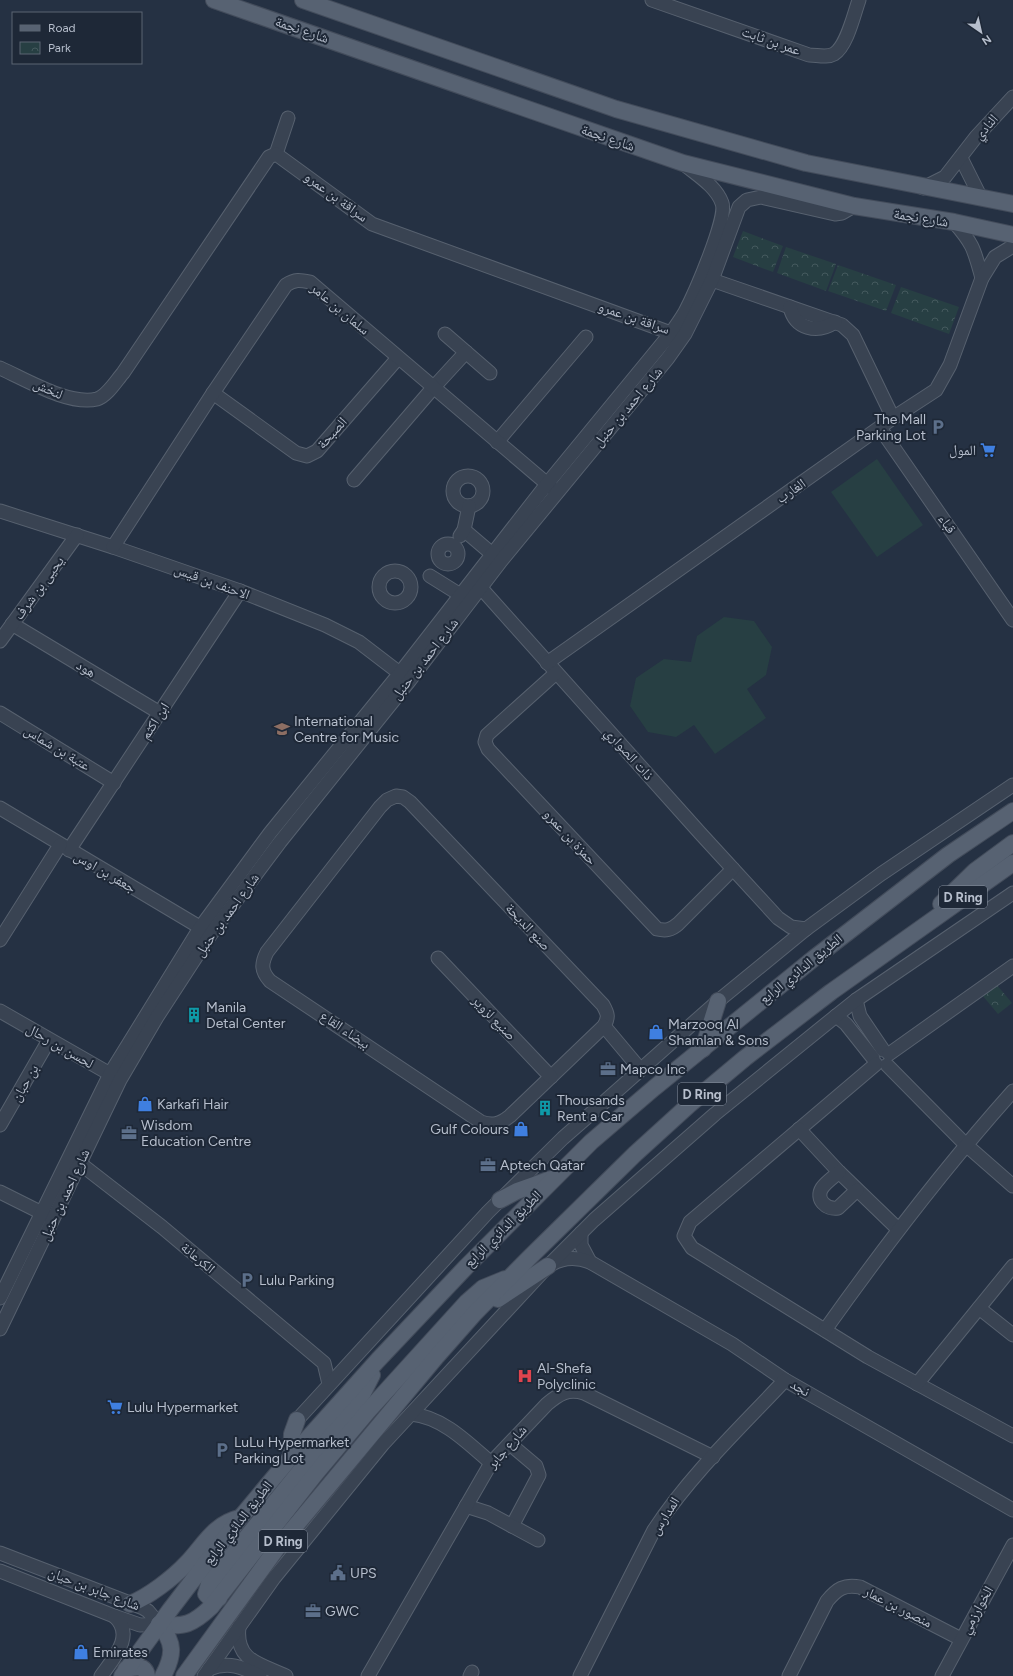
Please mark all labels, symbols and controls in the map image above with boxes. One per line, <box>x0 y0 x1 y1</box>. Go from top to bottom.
legend <box>12 12 142 64</box>
north arrow <box>961 12 1001 52</box>
street label: شارع نجمة <box>273 13 331 48</box>
text: Road <box>48 21 76 35</box>
street label: عمر بن ثابت <box>739 23 803 59</box>
text: N <box>979 32 993 48</box>
text: Park <box>48 41 71 55</box>
street label: النادي <box>970 111 1004 145</box>
street label: شارع نجمة <box>579 121 637 156</box>
street label: سراقة بن عمرو <box>301 168 371 226</box>
street label: شارع نجمة <box>892 205 950 232</box>
street label: سلمان بن عامر <box>306 279 373 339</box>
street label: سراقة بن عمرو <box>596 298 672 338</box>
street label: شارع احمد بن حنبل <box>590 364 667 451</box>
street label: لنخش <box>31 375 65 403</box>
place label: The Mall Parking Lot <box>856 411 926 444</box>
street label: الصبحة <box>313 414 351 452</box>
parking icon: The Mall Parking Lot <box>929 418 947 436</box>
supermarket icon: المول <box>979 441 997 459</box>
place label: المول <box>949 442 976 459</box>
street label: الغارب <box>773 475 809 507</box>
street label: قباء <box>934 511 960 537</box>
street label: يحيى بن شرف <box>10 553 68 623</box>
street label: الاحنف بن قيس <box>172 560 252 604</box>
street label: شارع احمد بن حنبل <box>388 615 463 704</box>
street label: هود <box>73 657 99 681</box>
street label: ابن اكثم <box>137 699 174 743</box>
place label: International Centre for Music <box>294 713 400 746</box>
school or university icon: International Centre for Music <box>273 720 291 738</box>
street label: عتبة بن شماس <box>21 722 93 774</box>
street label: ذات الصواري <box>599 724 657 786</box>
street label: حمزة بن عمرو <box>540 806 600 868</box>
street label: جعفر بن اوس <box>71 847 139 897</box>
street label: شارع احمد بن حنبل <box>191 870 264 961</box>
road number: D Ring <box>939 886 987 908</box>
street label: صنع الديحة <box>501 900 554 955</box>
street label: الطريق الدائري الرابع <box>756 930 847 1010</box>
street label: صنيع لزوير <box>467 991 520 1045</box>
place label: Manila Detal Center <box>206 999 286 1032</box>
building icon: Manila Detal Center <box>185 1006 203 1024</box>
street label: بيضاء القاع <box>316 1007 373 1054</box>
place label: Marzooq Al Shamlan & Sons <box>668 1016 768 1049</box>
street label: لحسن بن رحال <box>23 1020 97 1072</box>
shop icon: Marzooq Al Shamlan & Sons <box>647 1023 665 1041</box>
office icon: Mapco Inc <box>599 1060 617 1078</box>
street label: بن حبان <box>8 1061 42 1105</box>
place label: Mapco Inc <box>620 1061 686 1078</box>
road number: D Ring <box>678 1083 726 1105</box>
place label: Thousands Rent a Car <box>557 1092 625 1125</box>
shop icon: Karkafi Hair <box>136 1095 154 1113</box>
place label: Karkafi Hair <box>157 1096 229 1113</box>
building icon: Thousands Rent a Car <box>536 1099 554 1117</box>
place label: Wisdom Education Centre <box>141 1117 252 1150</box>
shop icon: Gulf Colours <box>512 1120 530 1138</box>
place label: Gulf Colours <box>430 1121 509 1138</box>
office icon: Wisdom Education Centre <box>120 1124 138 1142</box>
street label: شارع احمد بن حنبل <box>36 1147 95 1244</box>
office icon: Aptech Qatar <box>479 1156 497 1174</box>
place label: Aptech Qatar <box>500 1157 585 1174</box>
street label: الطريق الدائري الرابع <box>461 1187 547 1273</box>
street label: الكرعانة <box>178 1239 218 1277</box>
parking icon: Lulu Parking <box>238 1271 256 1289</box>
place label: Lulu Parking <box>259 1272 334 1289</box>
place label: Al-Shefa Polyclinic <box>537 1360 596 1393</box>
hospital icon: Al-Shefa Polyclinic <box>516 1367 534 1385</box>
street label: نجد <box>787 1376 813 1400</box>
supermarket icon: Lulu Hypermarket <box>106 1398 124 1416</box>
place label: Lulu Hypermarket <box>127 1399 238 1416</box>
street label: شارع جابر <box>483 1422 531 1474</box>
place label: LuLu Hypermarket Parking Lot <box>234 1434 350 1467</box>
parking icon: LuLu Hypermarket Parking Lot <box>213 1441 231 1459</box>
street label: الطريق الدائري الرابع <box>200 1478 278 1570</box>
street label: المدارس <box>647 1494 683 1538</box>
road number: D Ring <box>259 1530 307 1552</box>
street label: شارع جابر بن حيان <box>45 1564 142 1615</box>
public building icon: UPS <box>329 1564 347 1582</box>
place label: UPS <box>350 1565 377 1582</box>
street label: منصور بن عمار <box>860 1582 935 1631</box>
street label: الخوارزمي <box>957 1583 999 1638</box>
office icon: GWC <box>304 1602 322 1620</box>
place label: GWC <box>325 1603 359 1620</box>
shop icon: Emirates <box>72 1643 90 1661</box>
place label: Emirates <box>93 1644 148 1661</box>

